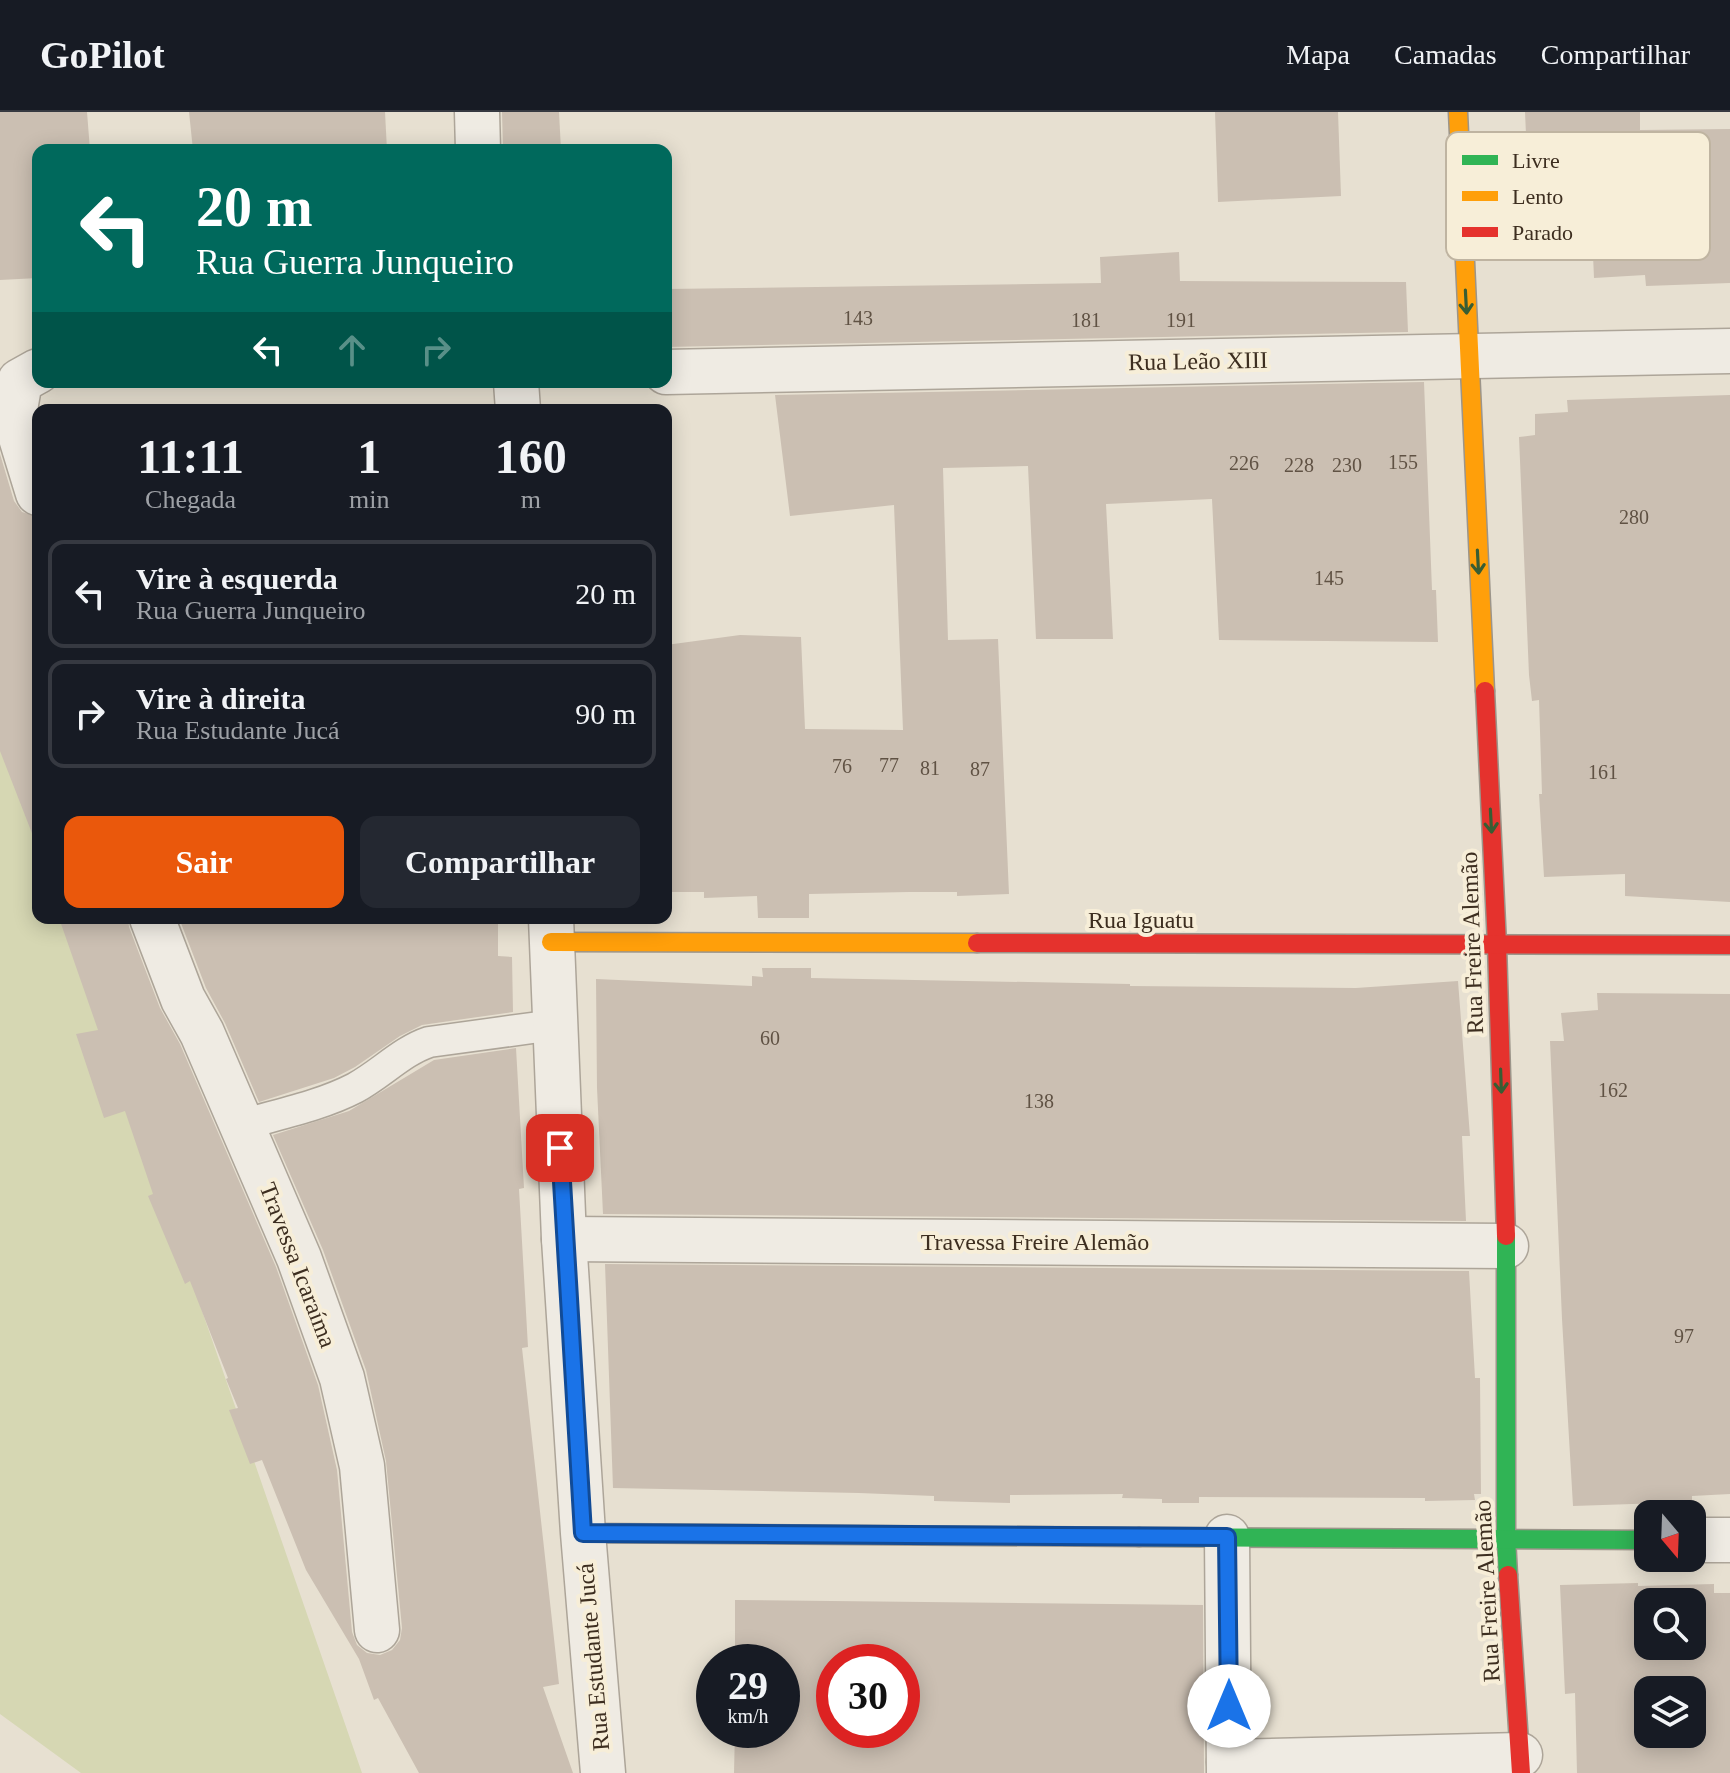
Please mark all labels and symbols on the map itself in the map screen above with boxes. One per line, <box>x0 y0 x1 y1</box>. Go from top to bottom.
legend <box>1446 132 1710 260</box>
text: Livre <box>1512 148 1560 173</box>
text: Lento <box>1512 184 1563 209</box>
text: Parado <box>1512 220 1573 245</box>
one-way arrow <box>1459 288 1474 315</box>
house number: 143 <box>843 307 873 329</box>
house number: 181 <box>1071 309 1101 331</box>
house number: 191 <box>1166 309 1196 331</box>
street label: Rua Leão XIII <box>1128 347 1268 375</box>
house number: 155 <box>1388 451 1418 473</box>
house number: 226 <box>1229 452 1259 474</box>
house number: 228 <box>1284 454 1314 476</box>
house number: 230 <box>1332 454 1362 476</box>
house number: 280 <box>1619 506 1649 528</box>
one-way arrow <box>1471 548 1486 575</box>
house number: 145 <box>1314 567 1344 589</box>
house number: 77 <box>879 754 899 776</box>
house number: 76 <box>832 755 852 777</box>
house number: 81 <box>920 757 940 779</box>
house number: 87 <box>970 758 990 780</box>
house number: 161 <box>1588 761 1618 783</box>
one-way arrow <box>1483 807 1498 834</box>
street label: Rua Freire Alemão <box>1456 851 1488 1035</box>
street label: Rua Iguatu <box>1088 907 1194 933</box>
house number: 60 <box>760 1027 780 1049</box>
one-way arrow <box>1493 1067 1508 1094</box>
house number: 162 <box>1598 1079 1628 1101</box>
house number: 138 <box>1024 1090 1054 1112</box>
pin <box>526 1114 594 1182</box>
street label: Travessa Icaraíma <box>255 1179 342 1351</box>
street label: Travessa Freire Alemão <box>921 1229 1149 1255</box>
house number: 97 <box>1674 1325 1694 1347</box>
street label: Rua Freire Alemão <box>1469 1499 1505 1683</box>
north arrow <box>1634 1500 1706 1572</box>
street label: Rua Estudante Jucá <box>572 1562 614 1752</box>
speed limit sign: 30 <box>816 1644 920 1748</box>
position arrow <box>1187 1664 1271 1748</box>

